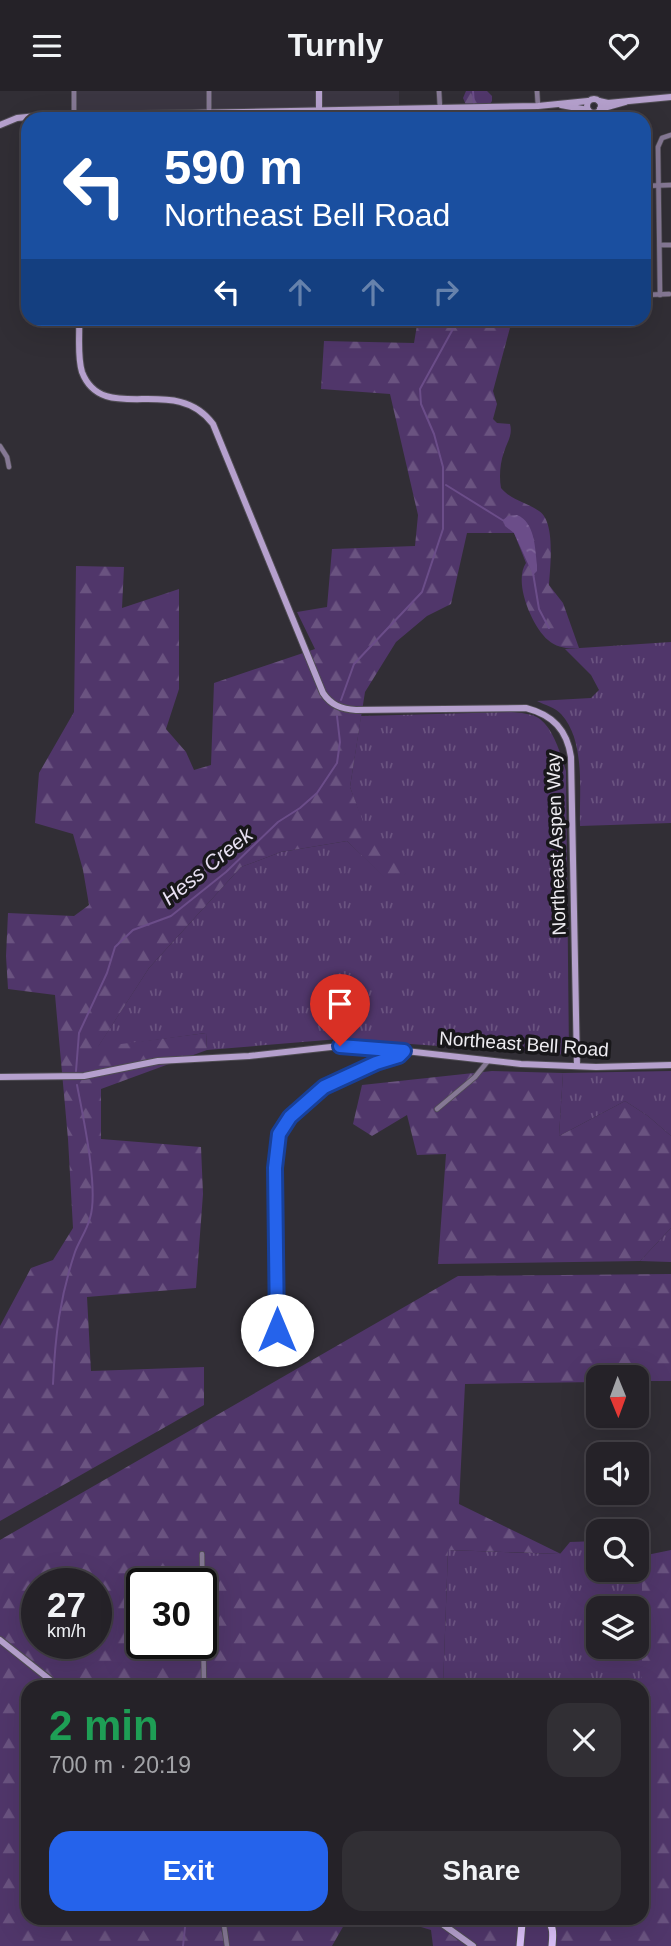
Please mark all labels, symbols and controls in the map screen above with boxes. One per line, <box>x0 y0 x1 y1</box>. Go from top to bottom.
icon: menu <box>28 27 66 65</box>
text: Turnly <box>288 27 383 63</box>
icon: heart <box>605 27 643 65</box>
icon: left <box>49 140 140 231</box>
text: 590 m <box>164 140 303 194</box>
text: Northeast Bell Road <box>164 197 450 233</box>
icon: left <box>208 273 246 311</box>
icon: ahead <box>281 273 319 311</box>
icon: ahead <box>354 273 392 311</box>
icon: right <box>427 273 465 311</box>
street label: Northeast Aspen Way <box>542 752 570 936</box>
water label: Hess Creek <box>157 822 258 909</box>
pin <box>310 974 370 1046</box>
icon: arrive <box>321 985 359 1023</box>
street label: Northeast Bell Road <box>438 1028 610 1060</box>
position arrow <box>240 1293 314 1367</box>
north arrow <box>586 1365 649 1428</box>
map controls <box>586 1365 649 1659</box>
button: sound <box>586 1442 649 1505</box>
button: search <box>586 1519 649 1582</box>
speed limit sign: 30 <box>126 1568 217 1659</box>
text: 27 <box>47 1585 86 1624</box>
button: layers <box>586 1596 649 1659</box>
text: km/h <box>47 1621 86 1641</box>
text: 2 min <box>49 1702 159 1749</box>
button: close <box>547 1703 621 1777</box>
text: 700 m · 20:19 <box>49 1752 191 1778</box>
button: Exit <box>49 1831 328 1911</box>
button: Share <box>342 1831 621 1911</box>

